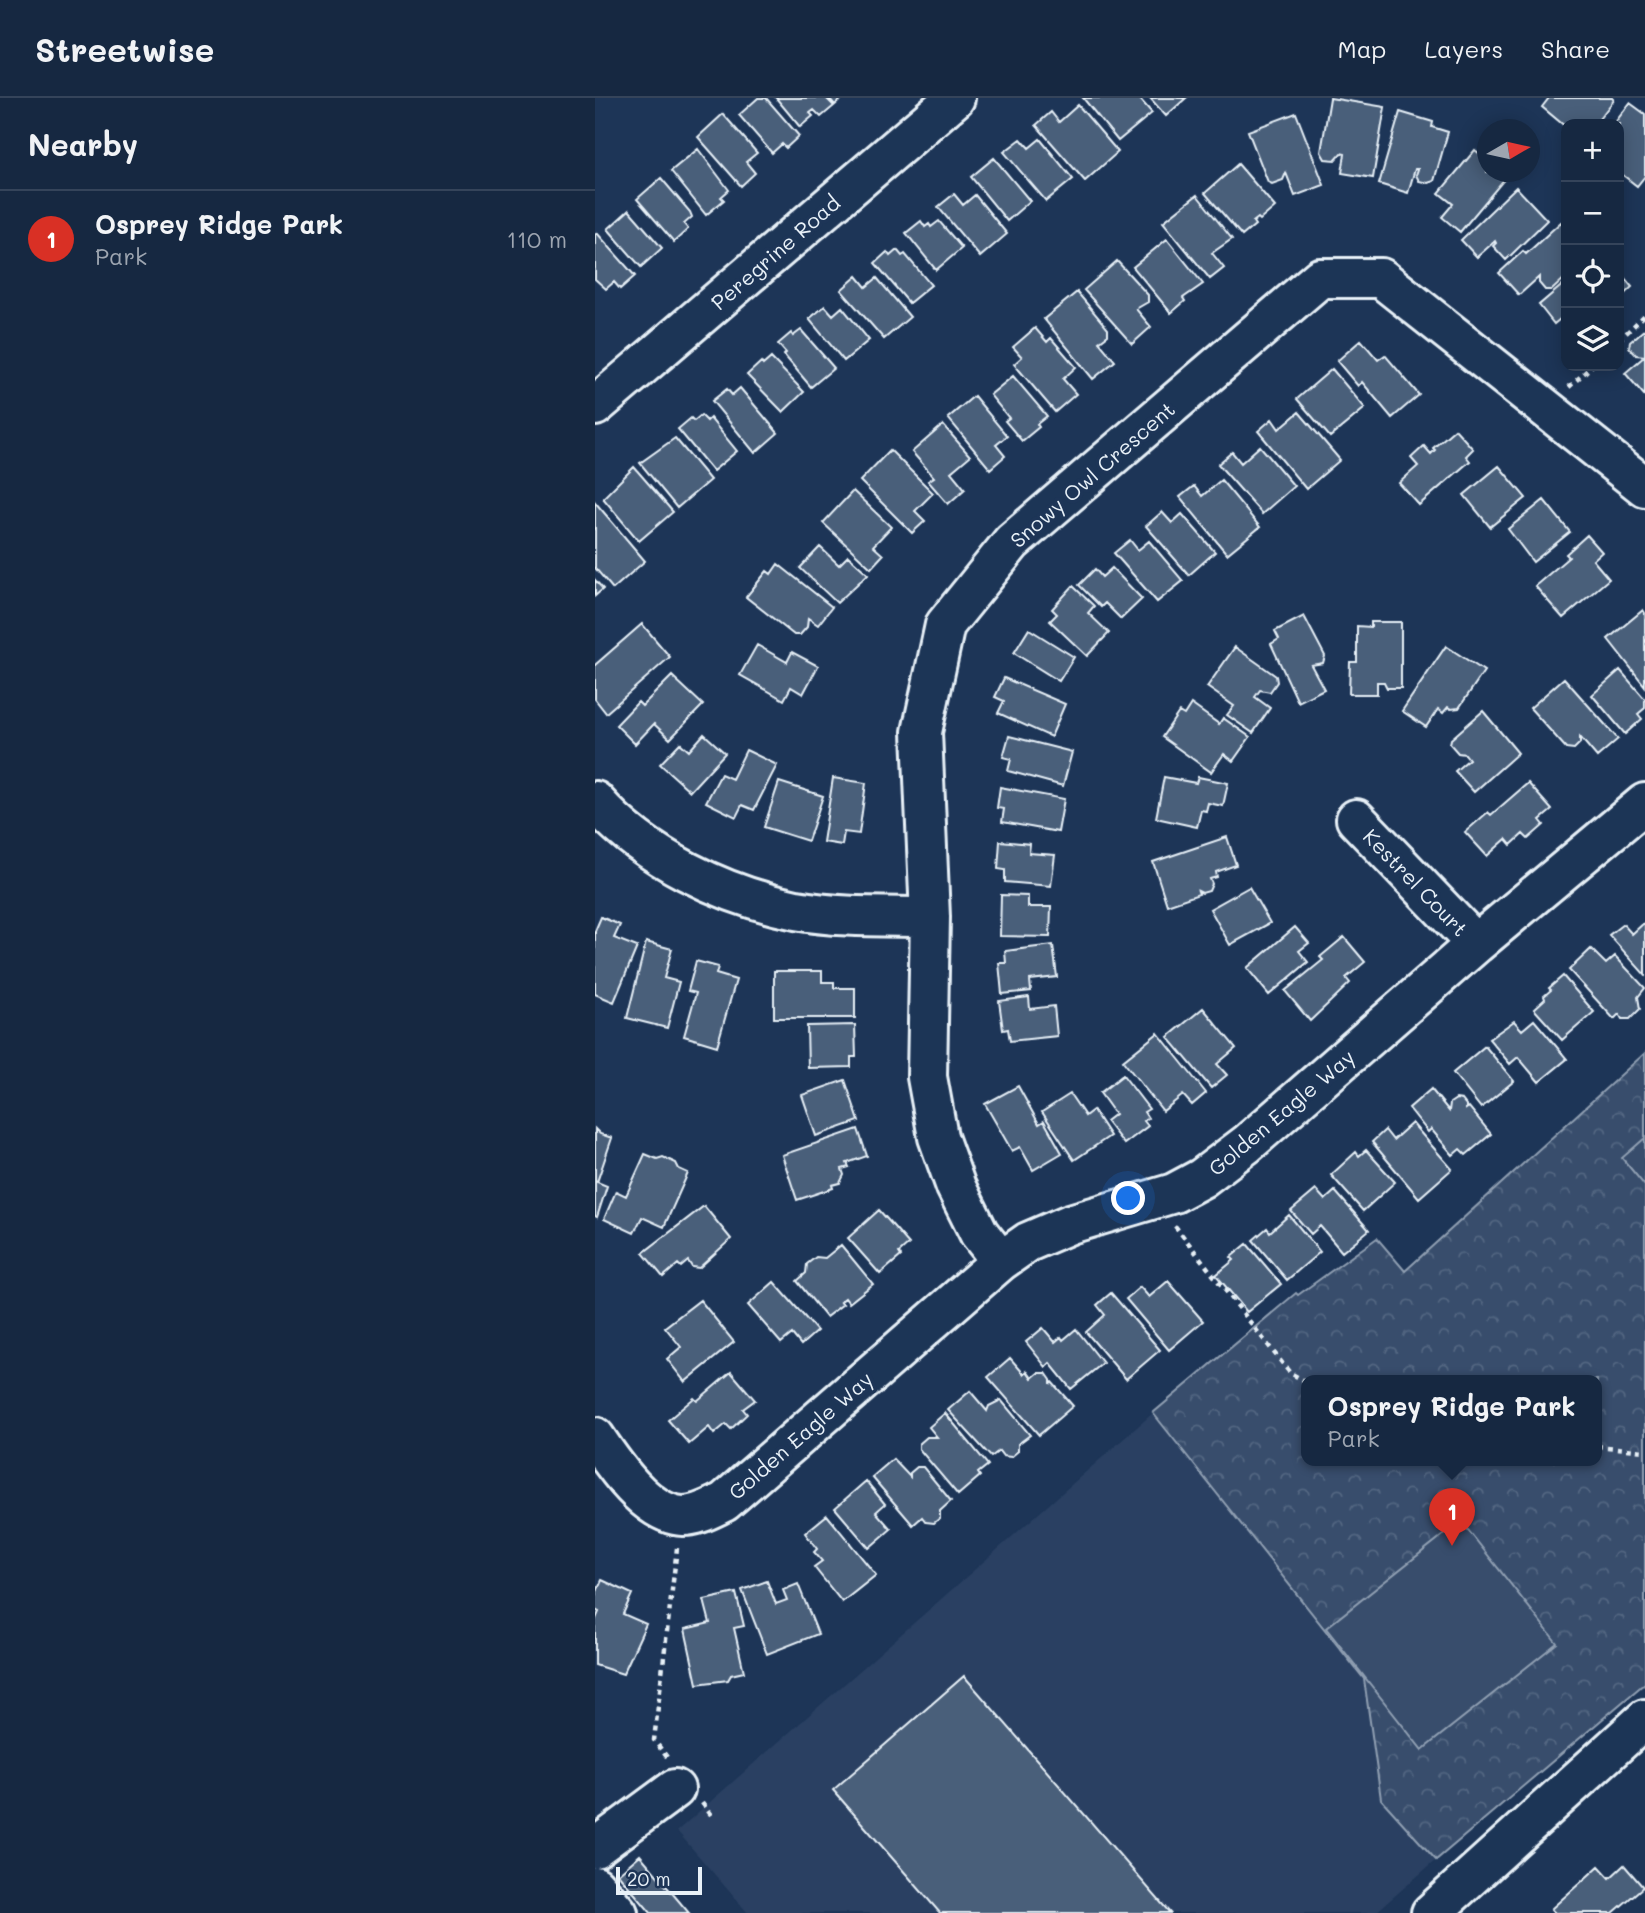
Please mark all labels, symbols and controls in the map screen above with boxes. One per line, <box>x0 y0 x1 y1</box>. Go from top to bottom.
text: Streetwise <box>35 27 214 70</box>
text: Map <box>1338 33 1386 64</box>
text: Layers <box>1424 33 1503 64</box>
text: Share <box>1541 33 1610 64</box>
north arrow <box>1477 119 1540 182</box>
map controls <box>1561 119 1624 371</box>
button: + <box>1561 119 1624 182</box>
text: Nearby <box>28 124 138 164</box>
button: − <box>1561 182 1624 245</box>
street label: Peregrine Road <box>705 189 845 315</box>
text: Osprey Ridge Park <box>95 207 343 241</box>
text: 1 <box>46 224 56 254</box>
text: 110 m <box>507 224 567 254</box>
text: Park <box>95 241 147 271</box>
button: locate <box>1561 245 1624 308</box>
button: layers <box>1561 308 1624 371</box>
street label: Snowy Owl Crescent <box>1004 395 1180 553</box>
street label: Kestrel Court <box>1358 822 1474 942</box>
street label: Golden Eagle Way <box>1202 1043 1360 1181</box>
your location <box>1111 1181 1145 1215</box>
street label: Golden Eagle Way <box>722 1365 878 1505</box>
popup <box>1301 1375 1602 1466</box>
text: Osprey Ridge Park <box>1328 1389 1575 1423</box>
text: Park <box>1328 1423 1380 1453</box>
pin: 1 <box>1429 1488 1475 1546</box>
scale bar <box>616 1864 702 1896</box>
text: 20 m <box>627 1866 671 1891</box>

